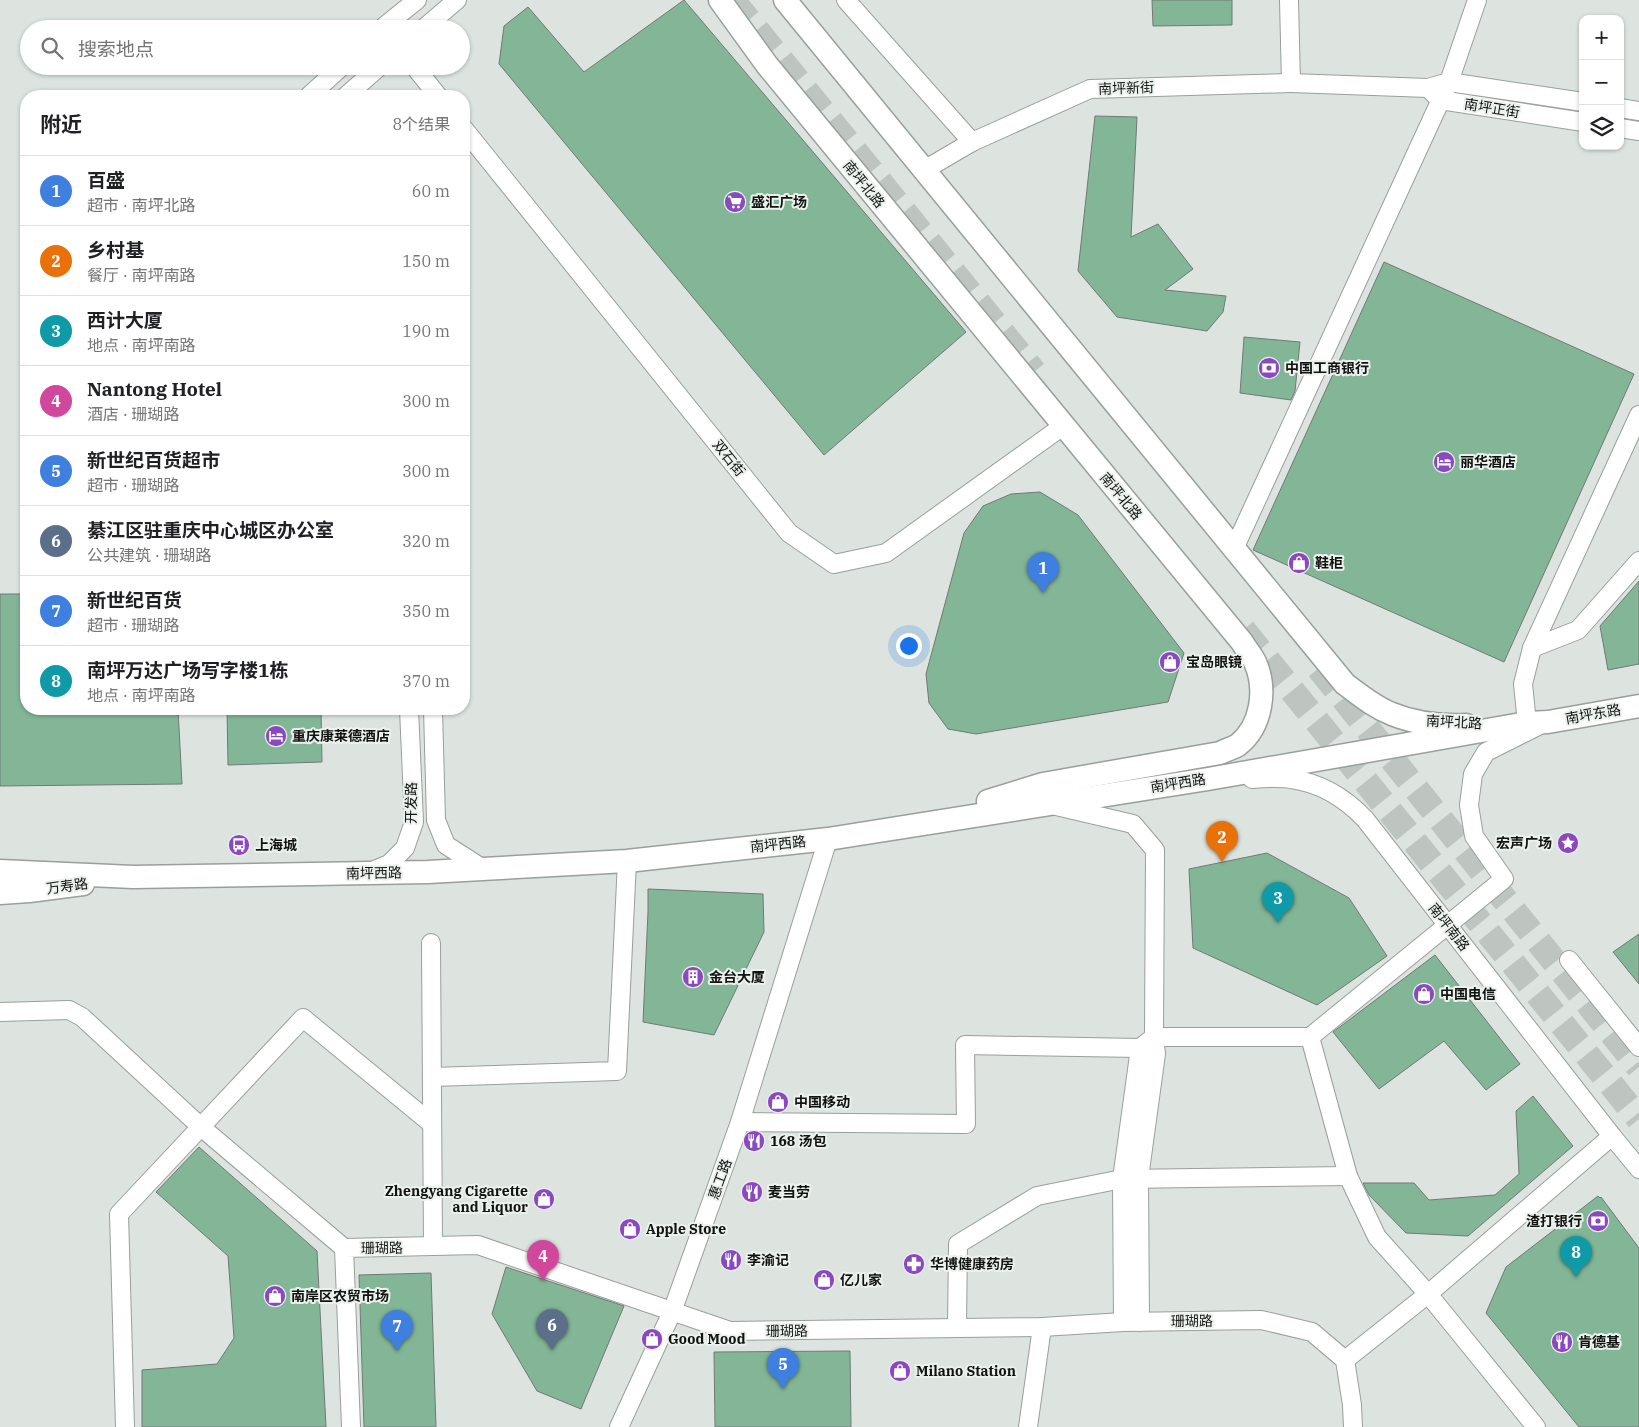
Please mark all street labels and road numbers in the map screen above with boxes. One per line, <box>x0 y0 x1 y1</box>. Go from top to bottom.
street label: 南坪新街 <box>1098 78 1154 98</box>
street label: 南坪正街 <box>1463 95 1521 121</box>
street label: 南坪北路 <box>839 157 889 211</box>
street label: 双石街 <box>709 436 749 480</box>
street label: 南坪北路 <box>1096 469 1146 523</box>
street label: 南坪东路 <box>1564 700 1622 728</box>
street label: 南坪北路 <box>1426 712 1482 732</box>
street label: 南坪西路 <box>1149 770 1207 796</box>
street label: 开发路 <box>402 782 420 824</box>
street label: 南坪西路 <box>749 832 807 856</box>
street label: 南坪西路 <box>346 864 402 882</box>
street label: 万寿路 <box>45 874 89 898</box>
street label: 南坪南路 <box>1425 899 1473 955</box>
street label: 惠工路 <box>704 1156 736 1202</box>
street label: 珊瑚路 <box>361 1239 403 1257</box>
street label: 珊瑚路 <box>1171 1312 1213 1330</box>
street label: 珊瑚路 <box>766 1322 808 1340</box>

